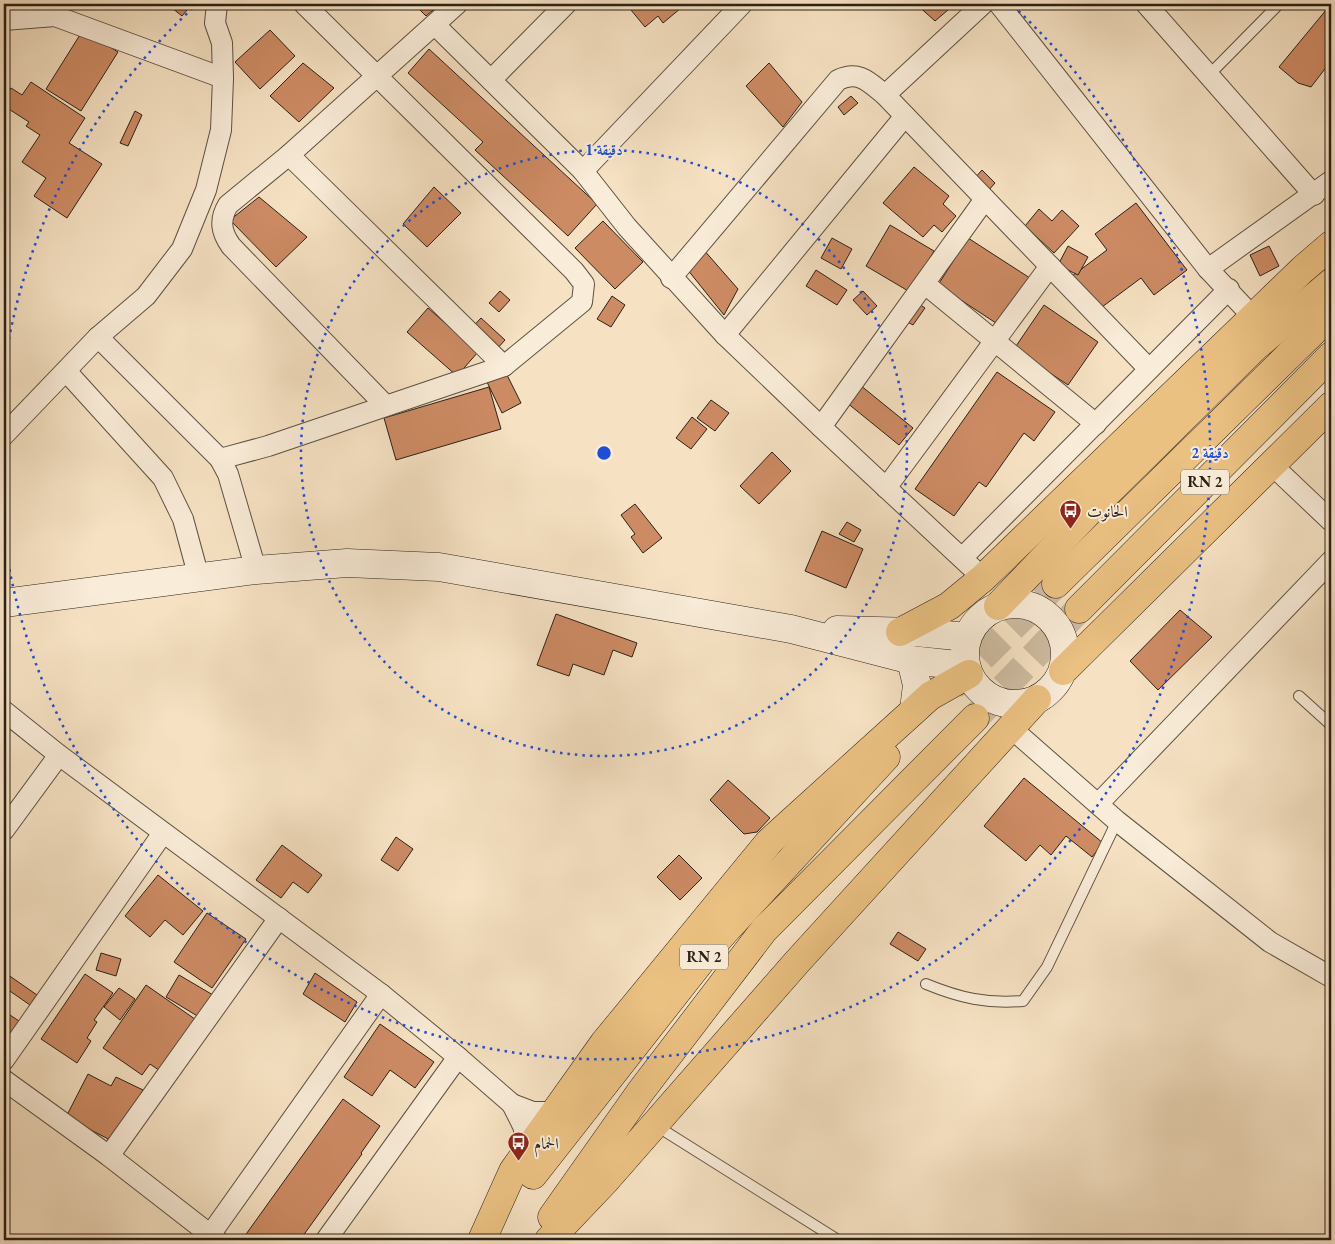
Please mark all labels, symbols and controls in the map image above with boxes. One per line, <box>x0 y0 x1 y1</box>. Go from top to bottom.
text: 1 دقيقة <box>585 140 623 159</box>
text: 2 دقيقة <box>1191 443 1229 462</box>
centre of rings <box>595 444 613 462</box>
road number: RN 2 <box>1181 470 1229 494</box>
bus stop icon: الحانوت <box>1059 499 1083 530</box>
place label: الحانوت <box>1087 501 1128 522</box>
road number: RN 2 <box>680 944 728 970</box>
bus stop icon: الحمام <box>506 1131 530 1162</box>
place label: الحمام <box>534 1133 559 1158</box>

